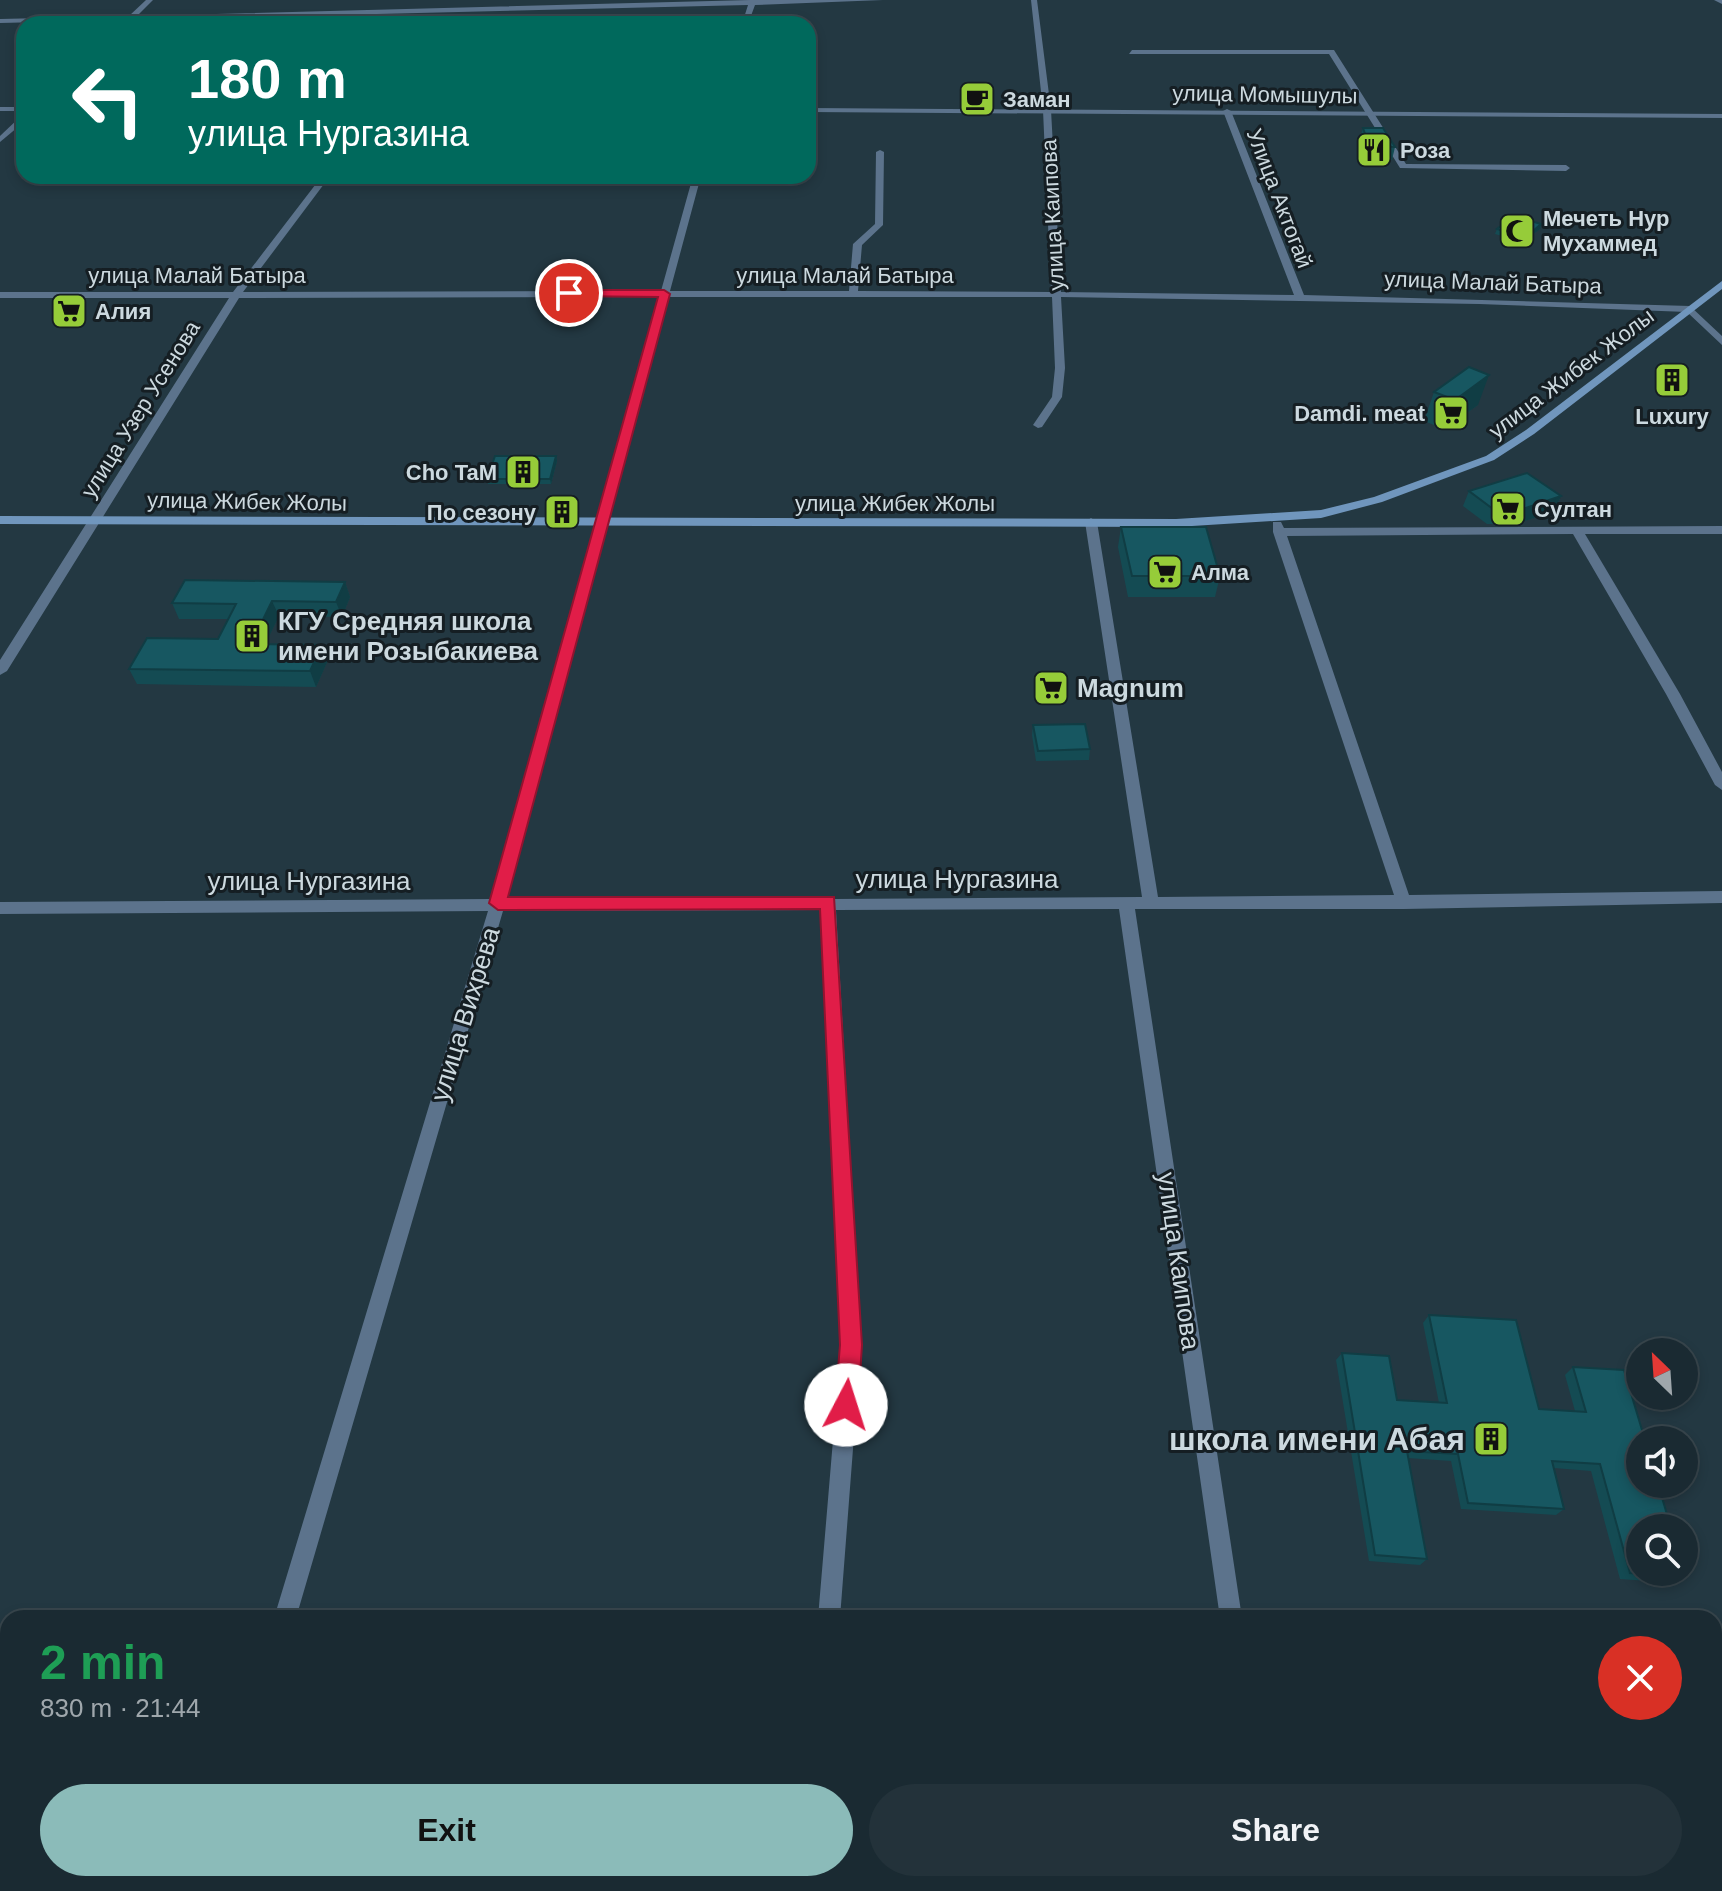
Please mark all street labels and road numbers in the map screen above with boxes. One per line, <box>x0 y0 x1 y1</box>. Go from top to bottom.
street label: улица Момышулы <box>1172 80 1358 109</box>
street label: Улица Актогай <box>1241 125 1318 271</box>
street label: улица Каипова <box>1036 138 1069 291</box>
street label: улица Малай Батыра <box>88 263 306 288</box>
street label: улица Малай Батыра <box>736 263 954 288</box>
street label: улица Малай Батыра <box>1384 266 1603 299</box>
street label: улица Жибек Жолы <box>1484 303 1659 444</box>
street label: улица Узер Усенова <box>76 316 205 502</box>
street label: улица Жибек Жолы <box>147 487 347 516</box>
street label: улица Жибек Жолы <box>795 491 995 516</box>
street label: улица Нургазина <box>856 864 1059 894</box>
street label: улица Нургазина <box>208 866 411 896</box>
street label: улица Вихрева <box>424 923 506 1105</box>
street label: улица Каипова <box>1152 1170 1206 1352</box>

